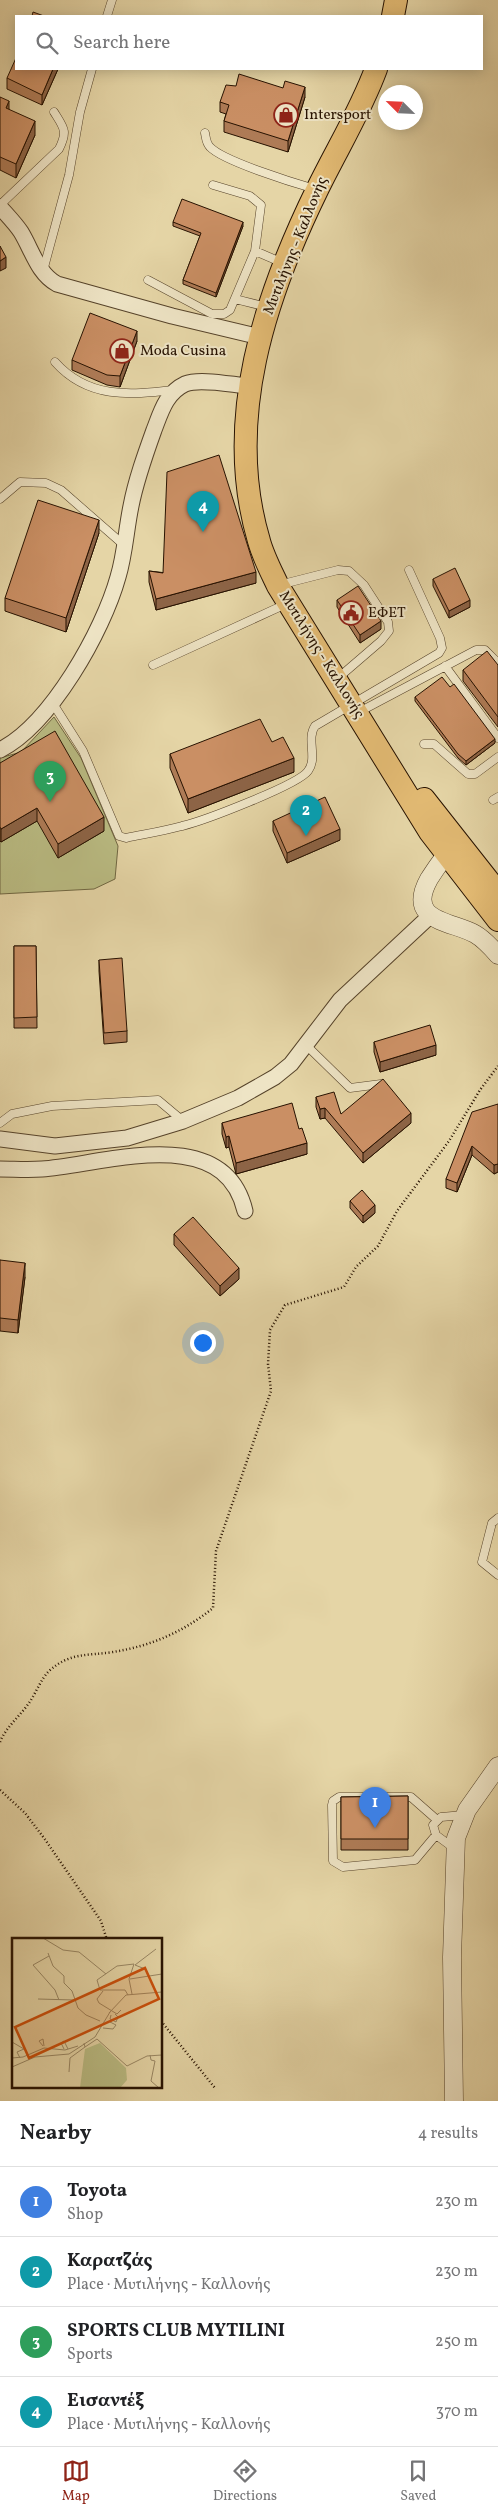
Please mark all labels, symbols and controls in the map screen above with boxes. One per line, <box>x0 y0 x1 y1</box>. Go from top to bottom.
search box <box>15 15 483 70</box>
icon: search <box>33 29 61 57</box>
text: Search here <box>73 30 170 56</box>
north arrow <box>378 85 423 130</box>
shop icon: Intersport <box>273 102 299 128</box>
place label: Intersport <box>304 105 371 126</box>
street label: Μυτιλήνης - Καλλονής <box>259 174 333 318</box>
shop icon: Moda Cusina <box>109 338 135 364</box>
place label: Moda Cusina <box>140 341 226 362</box>
pin: 4 <box>187 491 219 532</box>
street label: Μυτιλήνης - Καλλονής <box>273 587 369 723</box>
public building icon: ΕΦΕΤ <box>338 600 364 626</box>
place label: ΕΦΕΤ <box>368 603 406 624</box>
pin: 3 <box>34 761 66 802</box>
pin: 2 <box>290 795 322 836</box>
your location <box>190 1330 216 1356</box>
pin: 1 <box>359 1787 391 1828</box>
inset map <box>12 1938 162 2088</box>
text: Nearby <box>20 2119 91 2148</box>
text: 4 results <box>418 2123 478 2145</box>
text: Toyota <box>67 2178 127 2204</box>
text: 1 <box>33 2191 39 2213</box>
text: 230 m <box>435 2191 478 2213</box>
text: Shop <box>67 2204 103 2226</box>
text: Καρατζάς <box>67 2248 152 2274</box>
text: 2 <box>32 2261 40 2283</box>
text: 230 m <box>435 2261 478 2283</box>
text: Place · Μυτιλήνης - Καλλονής <box>67 2274 270 2296</box>
text: SPORTS CLUB MYTILINI <box>67 2318 285 2344</box>
text: 3 <box>32 2331 40 2353</box>
text: 250 m <box>435 2331 478 2353</box>
text: Sports <box>67 2344 113 2366</box>
text: Εισαντέξ <box>67 2388 144 2414</box>
text: 4 <box>31 2401 41 2423</box>
text: 370 m <box>436 2401 478 2423</box>
text: Place · Μυτιλήνης - Καλλονής <box>67 2414 270 2436</box>
tab: Map <box>62 2457 90 2506</box>
tab: Directions <box>213 2457 277 2506</box>
tab: Saved <box>400 2457 436 2506</box>

